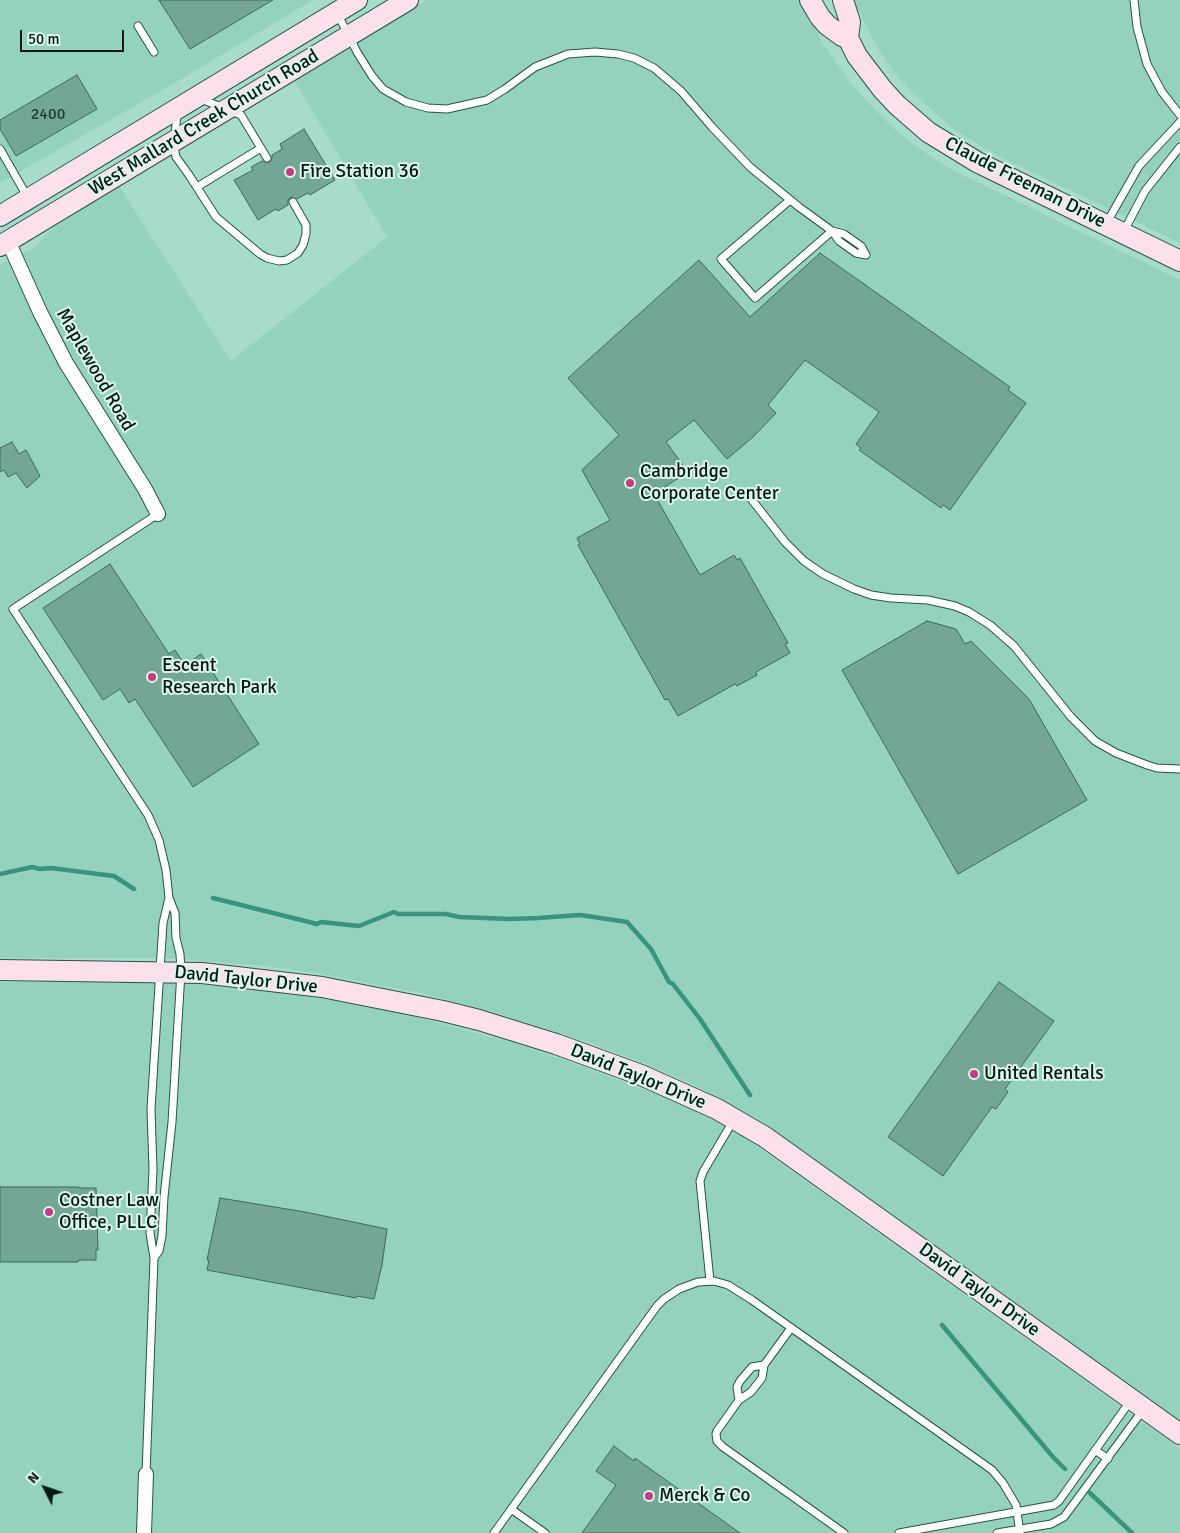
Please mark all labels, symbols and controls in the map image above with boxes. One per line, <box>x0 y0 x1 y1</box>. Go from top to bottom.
scale bar <box>22 20 126 52</box>
text: 50 m <box>28 30 59 48</box>
street label: West Mallard Creek Church Road <box>85 45 323 201</box>
house number: 2400 <box>31 105 65 125</box>
street label: Claude Freeman Drive <box>941 132 1109 234</box>
place label: Fire Station 36 <box>300 161 419 183</box>
marker: Fire Station 36 <box>284 166 296 178</box>
street label: Maplewood Road <box>51 305 139 435</box>
place label: Cambridge Corporate Center <box>640 461 779 505</box>
marker: Cambridge Corporate Center <box>624 477 636 489</box>
place label: Escent Research Park <box>162 655 277 699</box>
marker: Escent Research Park <box>146 671 158 683</box>
street label: David Taylor Drive <box>173 961 319 999</box>
street label: David Taylor Drive <box>567 1039 709 1115</box>
place label: United Rentals <box>984 1063 1104 1085</box>
marker: United Rentals <box>968 1068 980 1080</box>
place label: Costner Law Office, PLLC <box>59 1190 159 1234</box>
marker: Costner Law Office, PLLC <box>43 1206 55 1218</box>
street label: David Taylor Drive <box>914 1238 1044 1342</box>
north arrow <box>20 1463 70 1513</box>
text: N <box>24 1469 43 1487</box>
place label: Merck & Co <box>659 1485 750 1507</box>
marker: Merck & Co <box>643 1490 655 1502</box>

